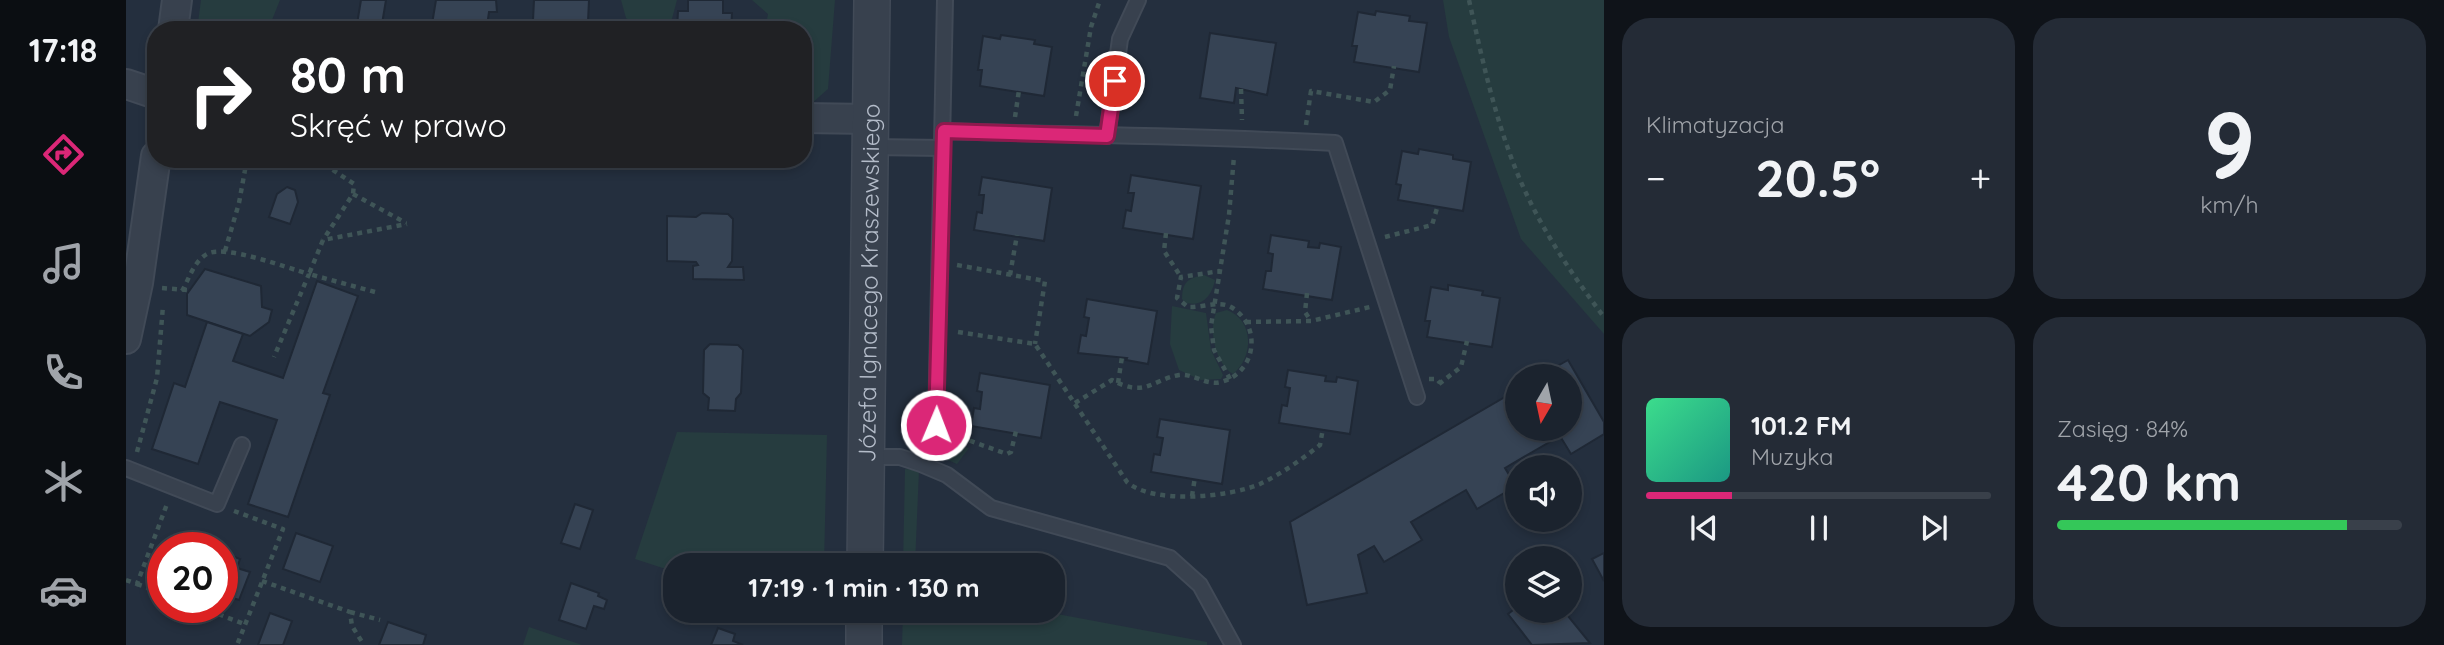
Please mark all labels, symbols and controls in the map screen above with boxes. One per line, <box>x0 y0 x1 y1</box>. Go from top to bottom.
text: 17:18 <box>29 30 97 70</box>
text: 80 m <box>290 44 406 105</box>
icon: right <box>175 49 266 140</box>
pin <box>1085 51 1145 111</box>
icon: arrive <box>1096 62 1134 100</box>
text: 9 <box>2204 87 2255 201</box>
street label: Józefa Ignacego Kraszewskiego <box>851 104 886 463</box>
text: Skręć w prawo <box>290 105 507 145</box>
text: Klimatyzacja <box>1646 110 1785 139</box>
icon: directions <box>39 130 88 179</box>
text: 20.5° <box>1755 145 1880 210</box>
text: − <box>1646 154 1666 202</box>
text: + <box>1970 154 1991 202</box>
text: km/h <box>2200 190 2259 219</box>
icon: music <box>39 239 88 288</box>
icon: phone <box>39 348 88 397</box>
north arrow <box>1505 364 1582 441</box>
map controls <box>1505 364 1582 623</box>
position arrow <box>899 388 973 462</box>
text: 101.2 FM <box>1751 409 1852 442</box>
text: Zasięg · 84% <box>2057 414 2188 443</box>
text: Muzyka <box>1751 442 1833 471</box>
text: 420 km <box>2057 449 2241 514</box>
button: sound <box>1505 455 1582 532</box>
icon: climate <box>39 457 88 506</box>
icon: previous <box>1685 509 1723 547</box>
icon: pause <box>1800 509 1838 547</box>
icon: next <box>1915 509 1953 547</box>
speed limit sign: 20 <box>147 532 238 623</box>
button: layers <box>1505 546 1582 623</box>
icon: car <box>39 566 88 615</box>
text: 17:19 · 1 min · 130 m <box>748 571 980 604</box>

